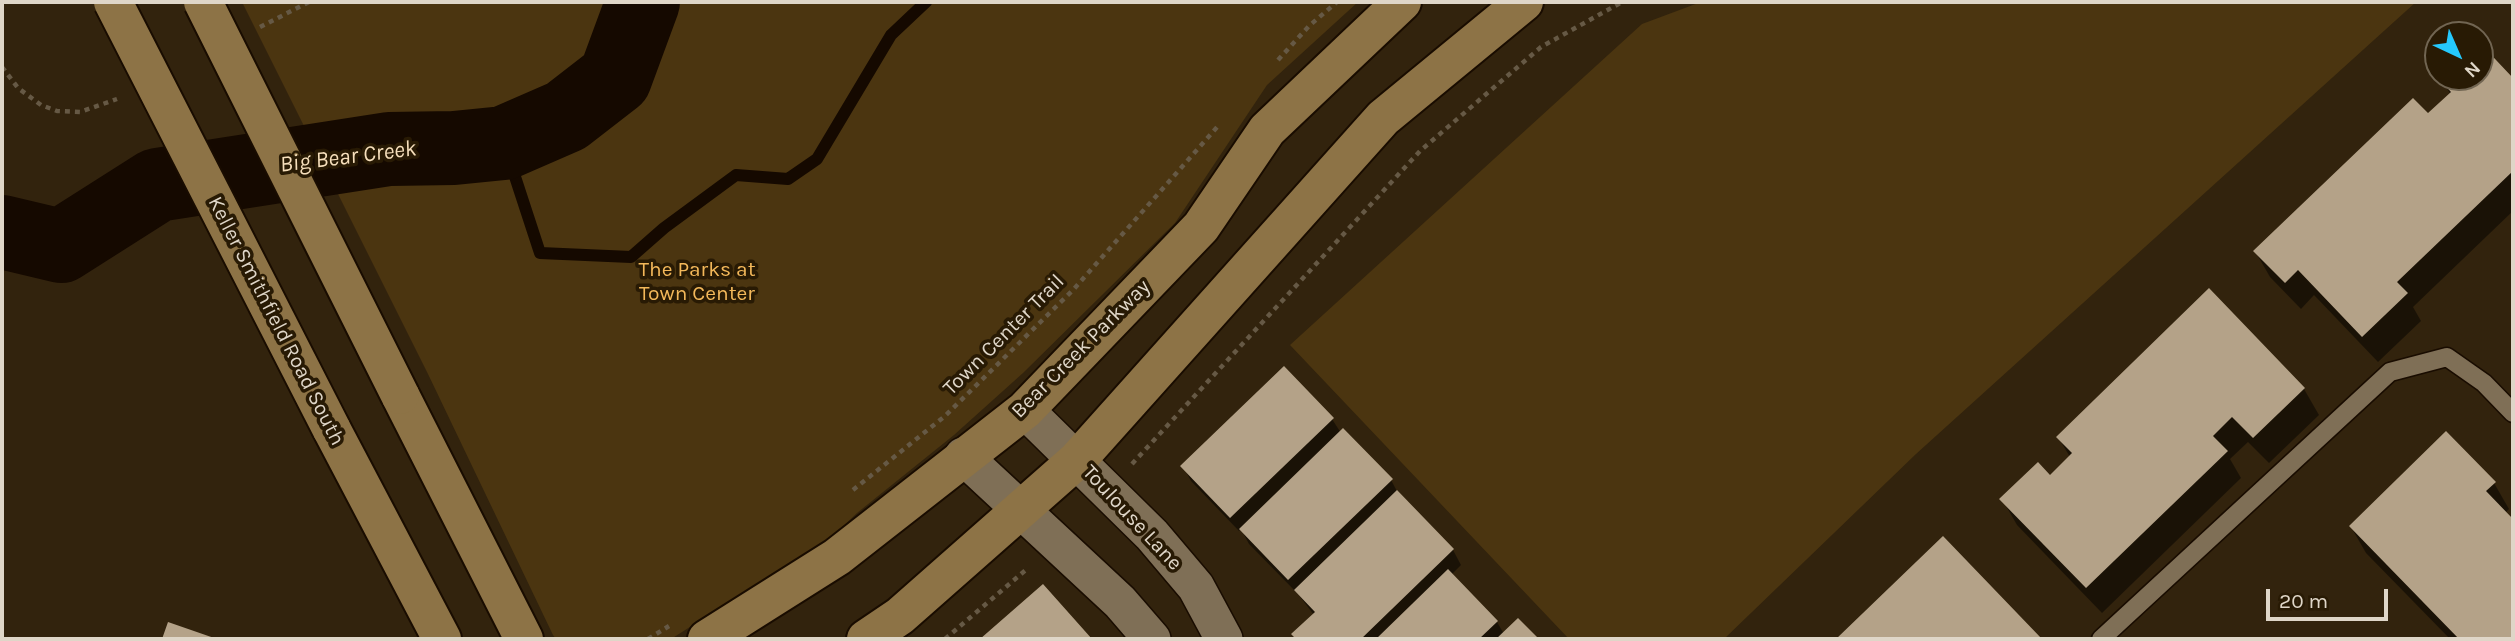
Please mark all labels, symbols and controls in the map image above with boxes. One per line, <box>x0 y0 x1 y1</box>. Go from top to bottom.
north arrow <box>2424 21 2494 91</box>
text: N <box>2460 57 2485 82</box>
water label: Big Bear Creek <box>278 135 418 179</box>
street label: Keller Smithfield Road South <box>202 192 350 450</box>
park label: The Parks at Town Center <box>638 257 756 307</box>
street label: Town Center Trail <box>938 269 1070 401</box>
street label: Bear Creek Parkway <box>1006 274 1156 424</box>
street label: Toulouse Lane <box>1077 460 1187 576</box>
scale bar <box>2270 574 2392 618</box>
text: 20 m <box>2279 589 2328 613</box>

